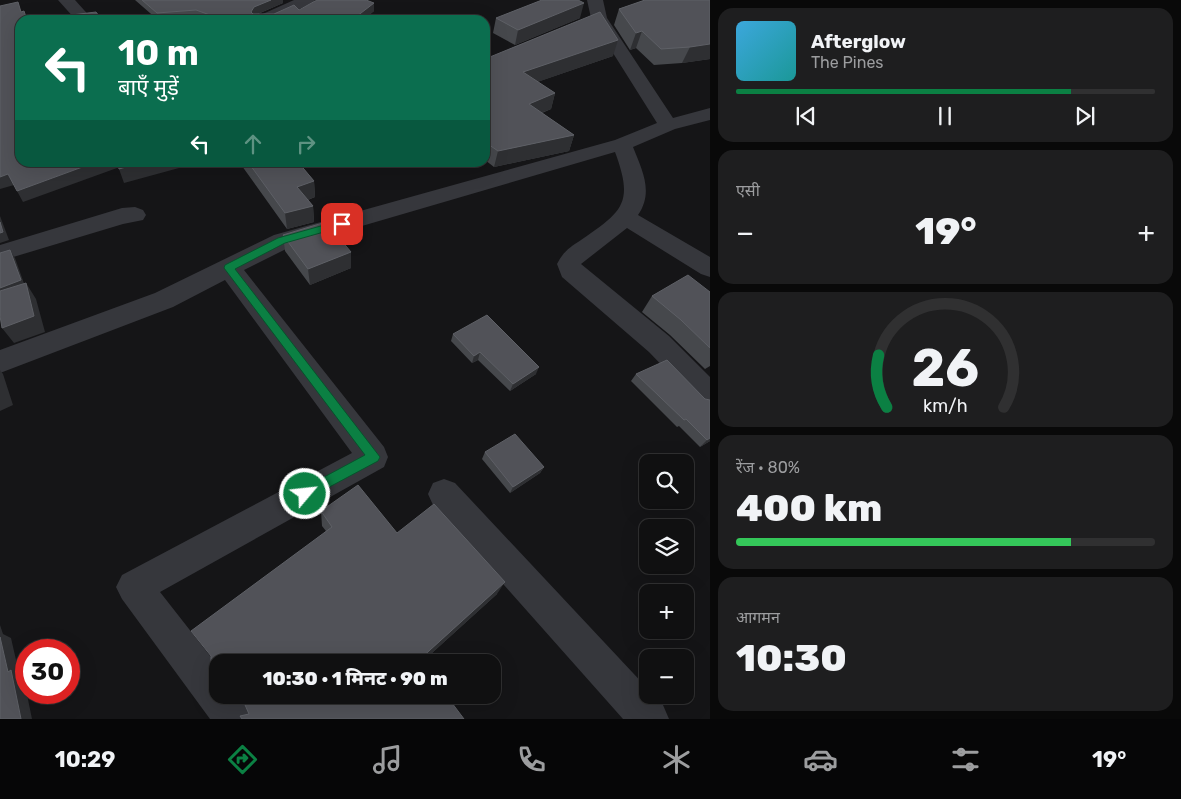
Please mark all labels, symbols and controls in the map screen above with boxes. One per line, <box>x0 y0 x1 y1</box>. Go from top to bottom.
text: Afterglow <box>811 30 906 53</box>
text: 10 m <box>118 32 199 74</box>
icon: left <box>35 35 100 100</box>
text: The Pines <box>811 53 884 72</box>
text: बाएँ मुड़ें <box>118 74 179 101</box>
icon: previous <box>792 102 820 130</box>
icon: pause <box>931 102 959 130</box>
icon: next <box>1071 102 1099 130</box>
icon: left <box>186 130 214 158</box>
icon: ahead <box>239 130 267 158</box>
icon: right <box>292 130 320 158</box>
text: एसी <box>736 181 760 200</box>
pin <box>321 203 363 245</box>
text: 19° <box>915 208 976 254</box>
icon: arrive <box>328 210 356 238</box>
text: − <box>736 216 754 249</box>
text: + <box>1138 216 1155 249</box>
text: 26 <box>912 337 979 399</box>
text: km/h <box>923 395 968 416</box>
map controls <box>639 454 694 704</box>
button: search <box>639 454 694 509</box>
text: रेंज · 80% <box>736 458 800 477</box>
position arrow <box>278 467 330 519</box>
text: 400 km <box>736 485 882 531</box>
button: layers <box>639 519 694 574</box>
button: + <box>639 584 694 639</box>
text: आगमन <box>736 608 780 627</box>
text: 10:30 <box>736 635 847 681</box>
speed limit sign: 30 <box>15 639 80 704</box>
button: − <box>639 649 694 704</box>
text: 10:30 · 1 मिनट · 90 m <box>262 667 448 690</box>
icon: directions <box>225 742 260 777</box>
icon: music <box>370 742 405 777</box>
icon: phone <box>514 742 549 777</box>
icon: climate <box>659 742 694 777</box>
icon: car <box>803 742 838 777</box>
icon: filters <box>948 742 983 777</box>
text: 10:29 <box>55 746 115 773</box>
text: 19° <box>1092 746 1126 773</box>

